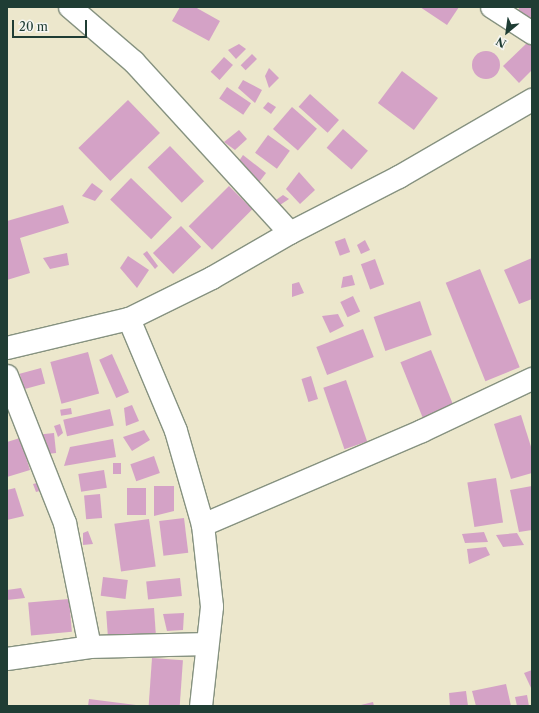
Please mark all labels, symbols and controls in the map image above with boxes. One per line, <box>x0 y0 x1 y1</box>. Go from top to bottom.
scale bar <box>14 12 89 38</box>
north arrow <box>487 12 527 52</box>
text: 20 m <box>19 19 48 34</box>
text: N <box>494 34 509 51</box>

